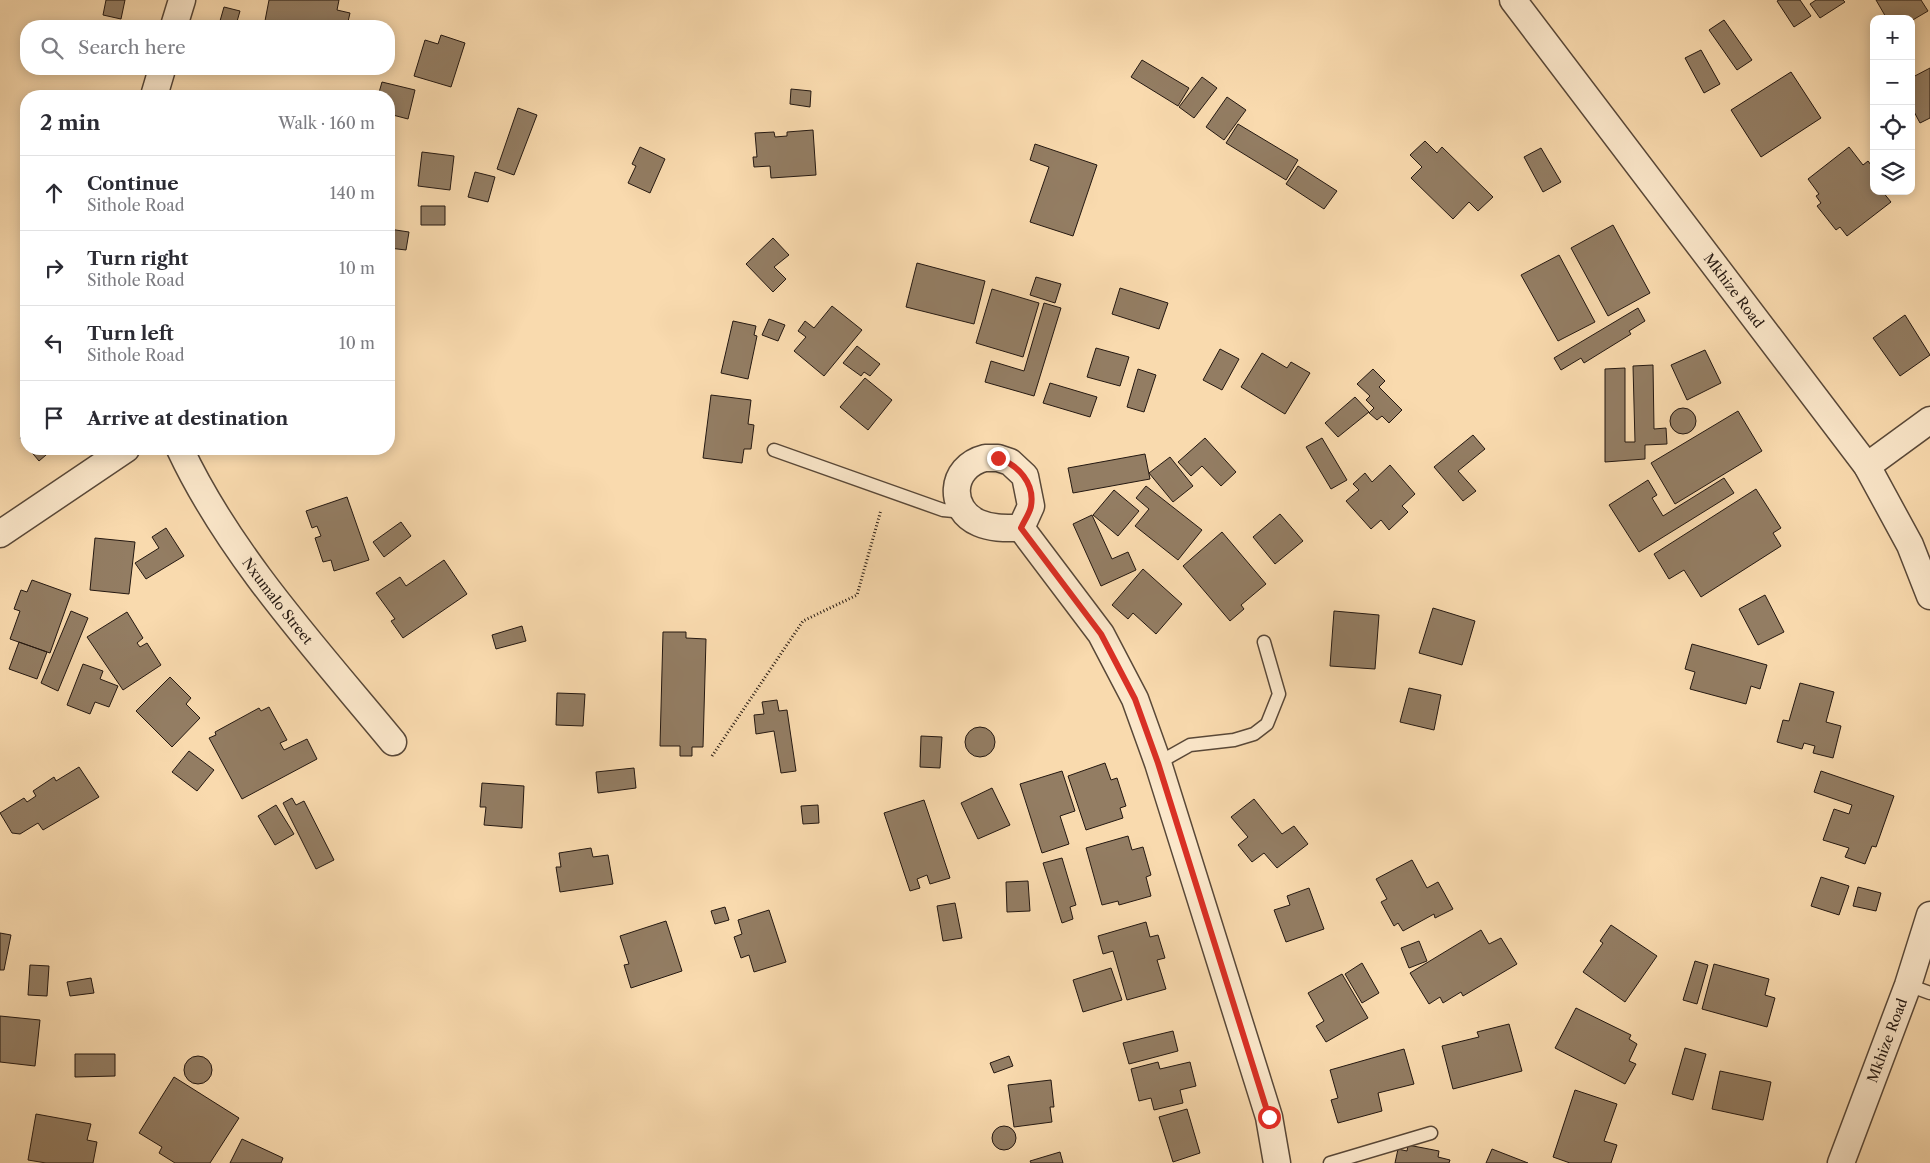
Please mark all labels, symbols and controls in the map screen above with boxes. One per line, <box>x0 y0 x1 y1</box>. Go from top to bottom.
map controls <box>1870 15 1915 195</box>
button: + <box>1870 15 1915 60</box>
search box <box>20 20 395 75</box>
icon: search <box>38 34 66 62</box>
text: Search here <box>78 36 186 59</box>
button: − <box>1870 60 1915 105</box>
button: locate <box>1870 105 1915 150</box>
text: 2 min <box>40 110 100 135</box>
text: Walk · 160 m <box>278 113 375 133</box>
button: layers <box>1870 150 1915 195</box>
text: Continue <box>87 172 179 195</box>
icon: ahead <box>40 179 68 207</box>
text: 140 m <box>330 183 375 203</box>
text: Sithole Road <box>87 195 184 215</box>
text: Turn right <box>87 247 188 270</box>
street label: Mkhize Road <box>1700 250 1768 332</box>
icon: right <box>40 254 68 282</box>
text: 10 m <box>339 258 375 278</box>
text: Sithole Road <box>87 270 184 290</box>
text: Turn left <box>87 322 174 345</box>
icon: left <box>40 329 68 357</box>
text: 10 m <box>339 333 375 353</box>
text: Sithole Road <box>87 345 184 365</box>
icon: arrive <box>40 404 68 432</box>
text: Arrive at destination <box>87 407 288 430</box>
route end <box>987 447 1010 470</box>
street label: Nxumalo Street <box>238 554 317 648</box>
street label: Mkhize Road <box>1863 995 1911 1085</box>
route start <box>1258 1106 1281 1129</box>

